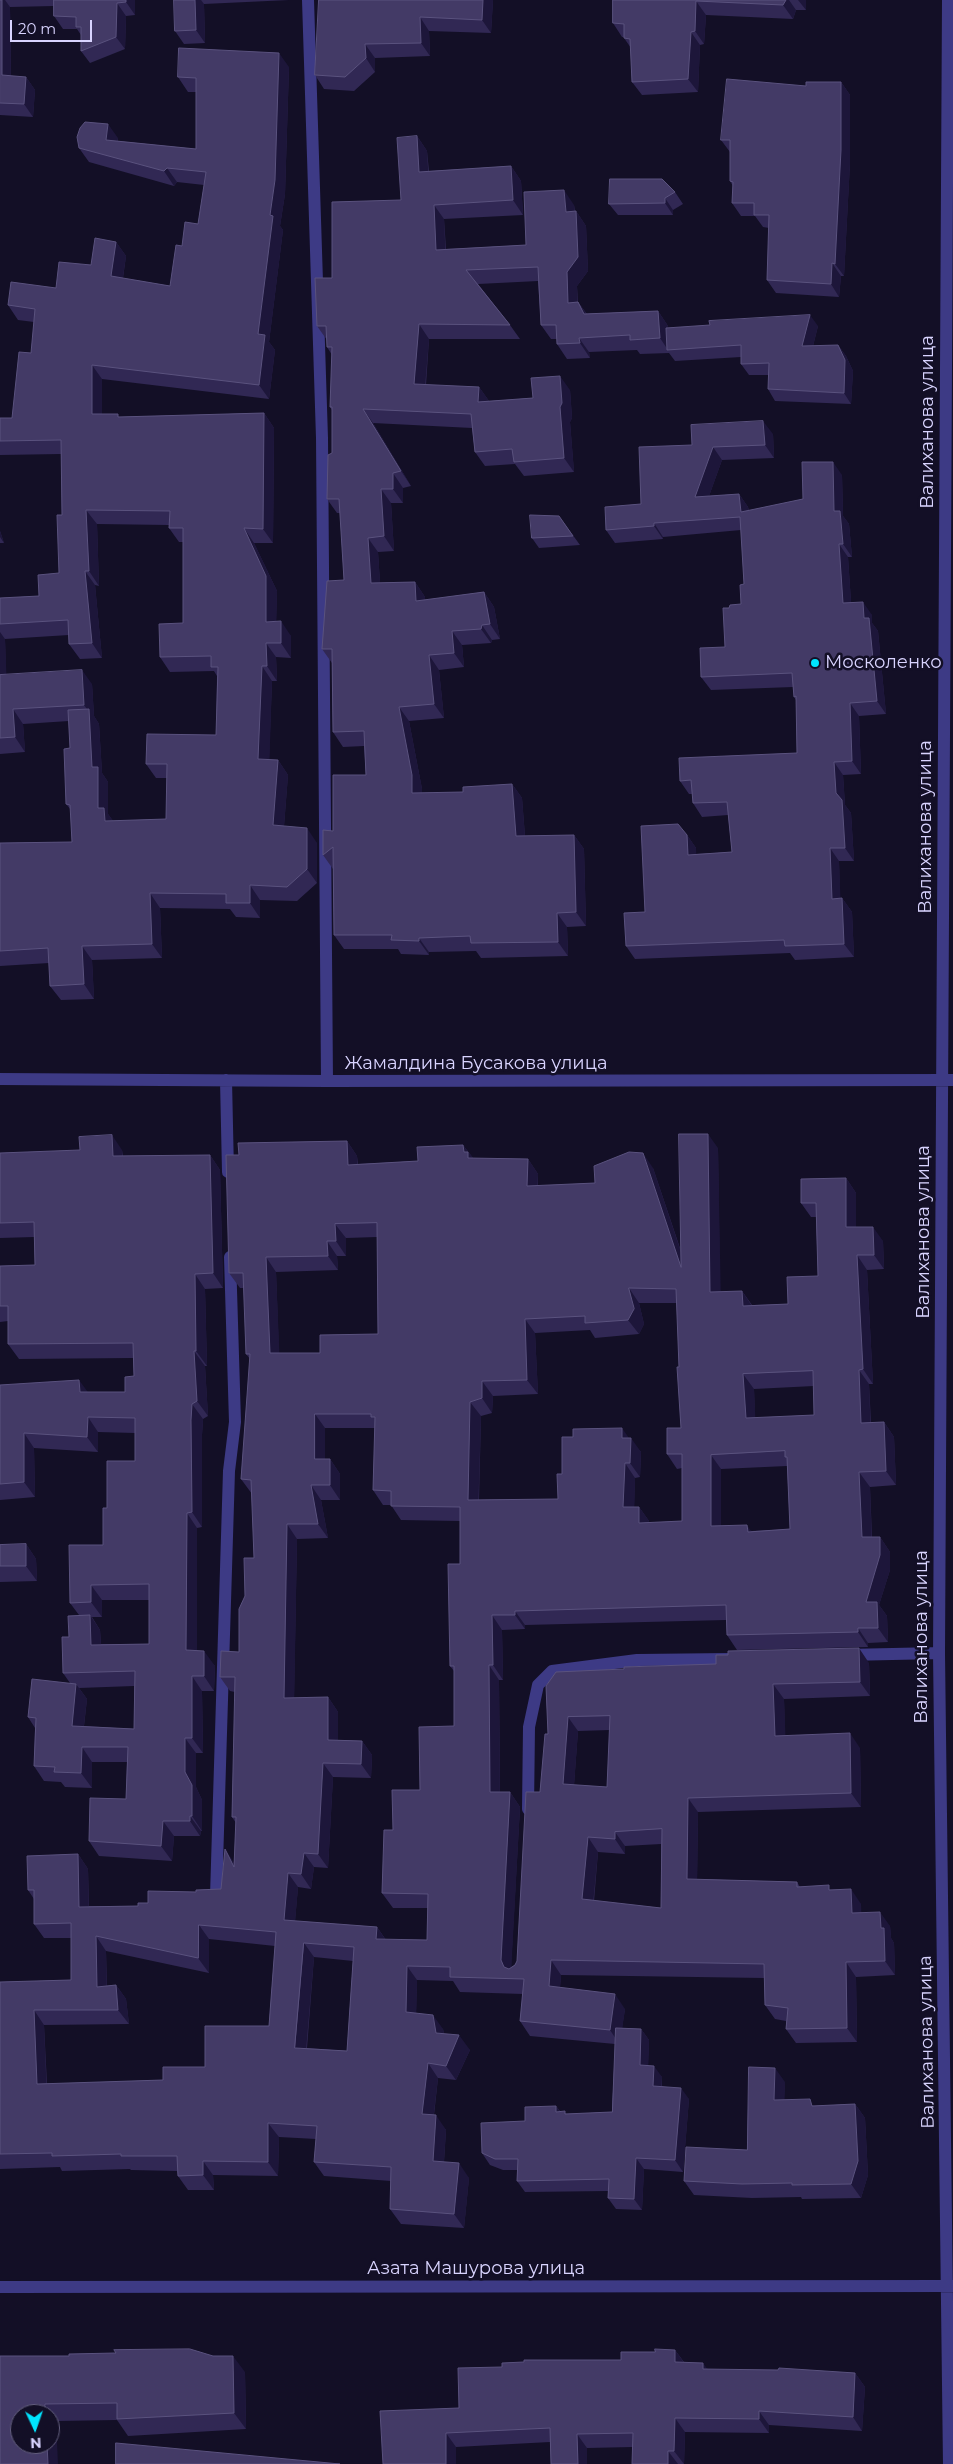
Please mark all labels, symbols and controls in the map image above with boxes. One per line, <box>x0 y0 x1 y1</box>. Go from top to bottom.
scale bar <box>12 10 95 42</box>
text: 20 m <box>18 19 56 38</box>
street label: Валиханова улица <box>917 335 939 509</box>
place label: Москоленко <box>825 652 942 674</box>
marker: Москоленко <box>809 657 821 669</box>
street label: Валиханова улица <box>915 740 937 914</box>
street label: Жамалдина Бусакова улица <box>344 1053 608 1075</box>
street label: Валиханова улица <box>913 1145 935 1319</box>
street label: Валиханова улица <box>911 1550 933 1724</box>
street label: Валиханова улица <box>915 1955 939 2129</box>
street label: Азата Машурова улица <box>367 2258 585 2280</box>
north arrow <box>10 2404 60 2454</box>
text: N <box>30 2434 42 2452</box>

